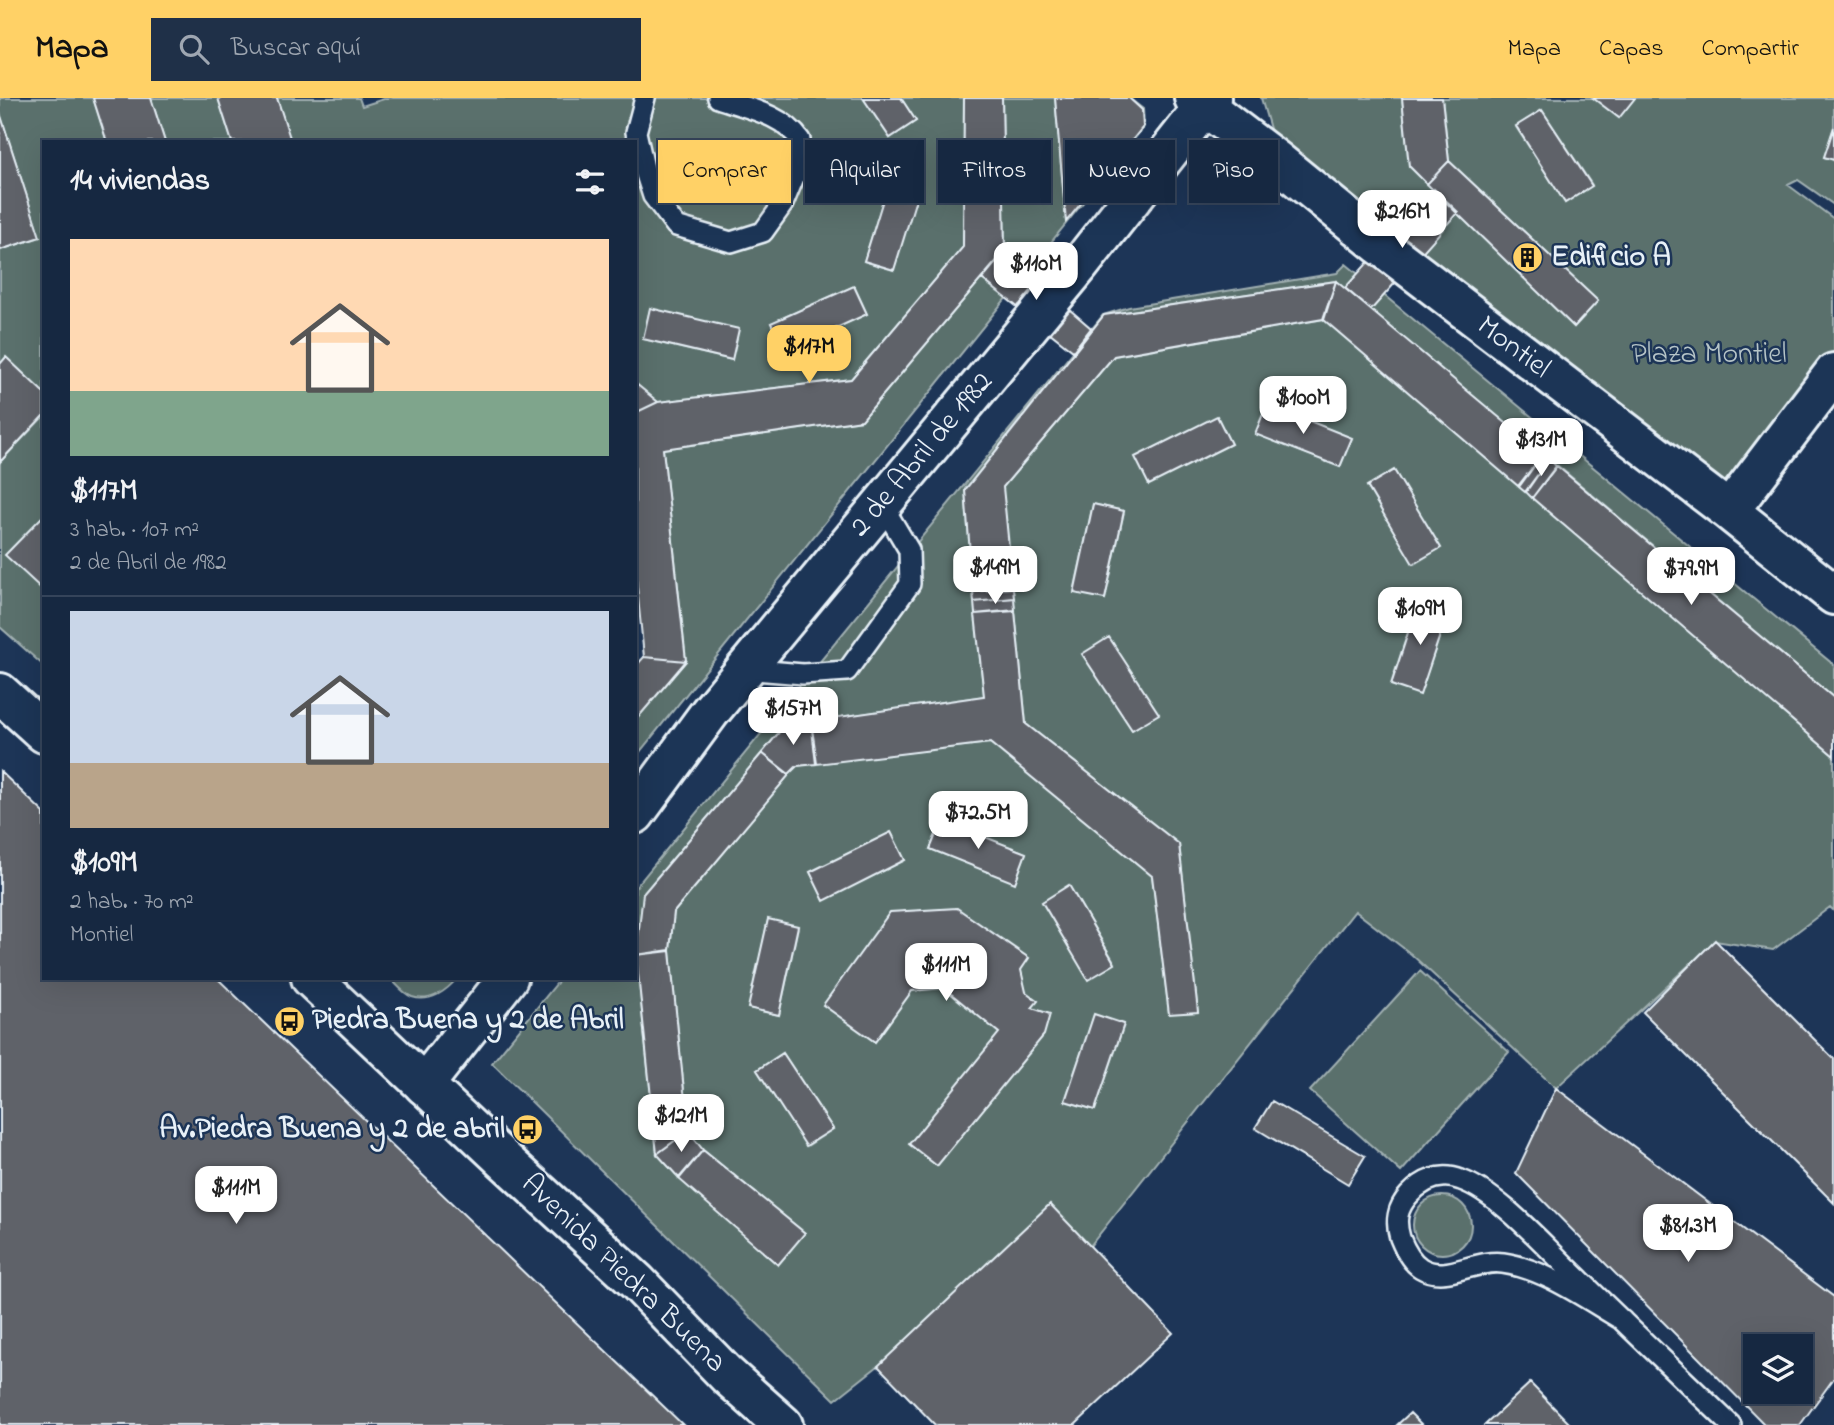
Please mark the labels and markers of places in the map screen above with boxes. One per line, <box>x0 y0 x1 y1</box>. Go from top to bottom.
pin: $216M <box>1353 190 1451 250</box>
place label: Edificio A <box>1551 236 1671 280</box>
building icon: Edificio A <box>1511 241 1545 275</box>
pin: $110M <box>987 242 1085 302</box>
pin: $117M <box>760 326 858 385</box>
pin: $100M <box>1254 376 1352 436</box>
pin: $131M <box>1492 418 1590 478</box>
pin: $149M <box>946 546 1044 606</box>
pin: $79.9M <box>1634 547 1748 607</box>
pin: $109M <box>1371 588 1469 647</box>
pin: $157M <box>744 688 842 747</box>
pin: $72.5M <box>921 792 1035 851</box>
pin: $111M <box>897 944 995 1003</box>
place label: Piedra Buena y 2 de Abril <box>312 999 624 1043</box>
bus stop icon: Piedra Buena y 2 de Abril <box>272 1004 306 1038</box>
pin: $121M <box>632 1094 730 1154</box>
place label: Av.Piedra Buena y 2 de abril <box>159 1108 505 1152</box>
bus stop icon: Av.Piedra Buena y 2 de abril <box>511 1113 545 1147</box>
pin: $111M <box>187 1166 285 1226</box>
pin: $81.3M <box>1631 1204 1745 1264</box>

